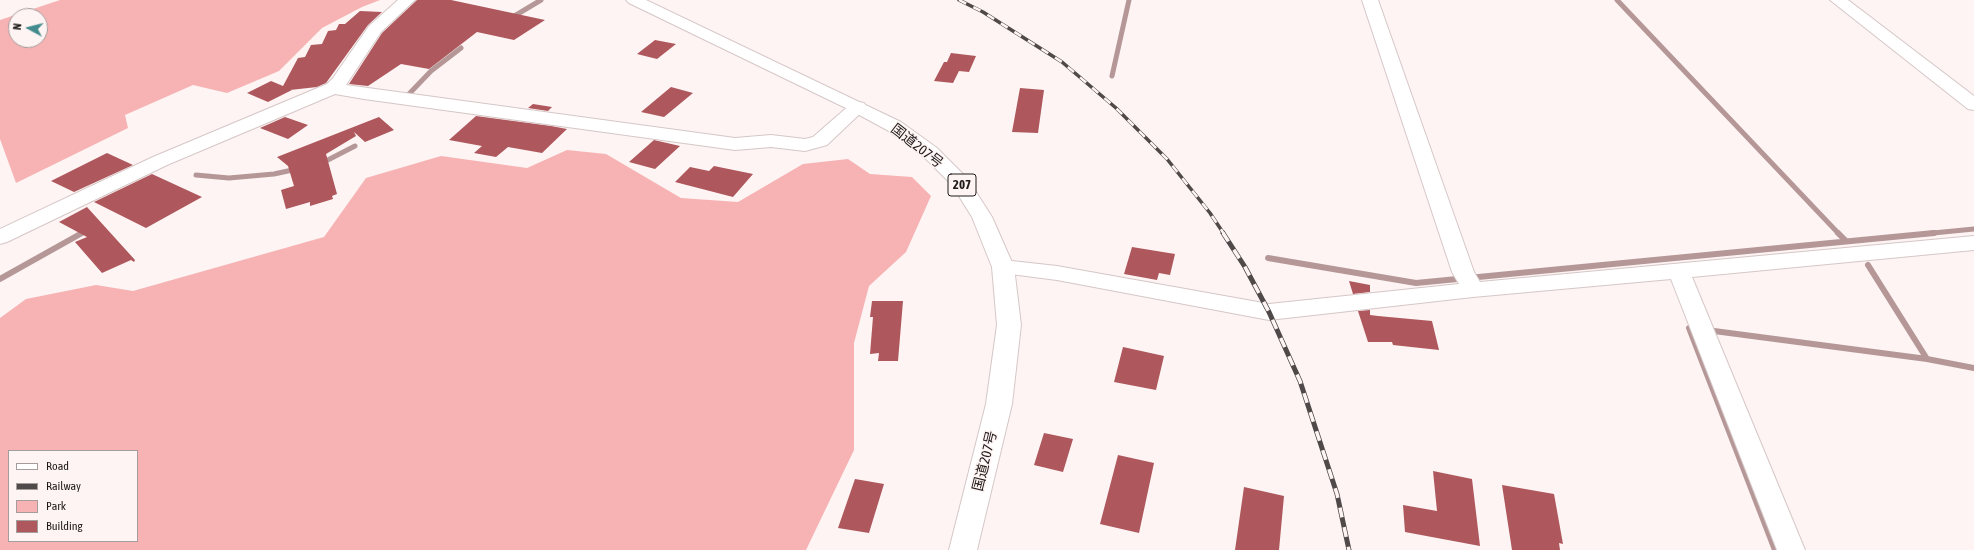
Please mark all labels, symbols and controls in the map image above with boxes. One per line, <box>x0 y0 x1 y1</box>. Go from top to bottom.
north arrow <box>8 8 48 48</box>
text: N <box>11 23 23 31</box>
street label: 国道207号 <box>888 120 946 172</box>
road number: 207 <box>948 174 976 196</box>
street label: 国道207号 <box>969 429 1001 493</box>
legend <box>8 450 138 542</box>
text: Road <box>46 459 69 473</box>
text: Railway <box>46 479 81 493</box>
text: Park <box>46 499 66 513</box>
text: Building <box>46 519 83 533</box>

